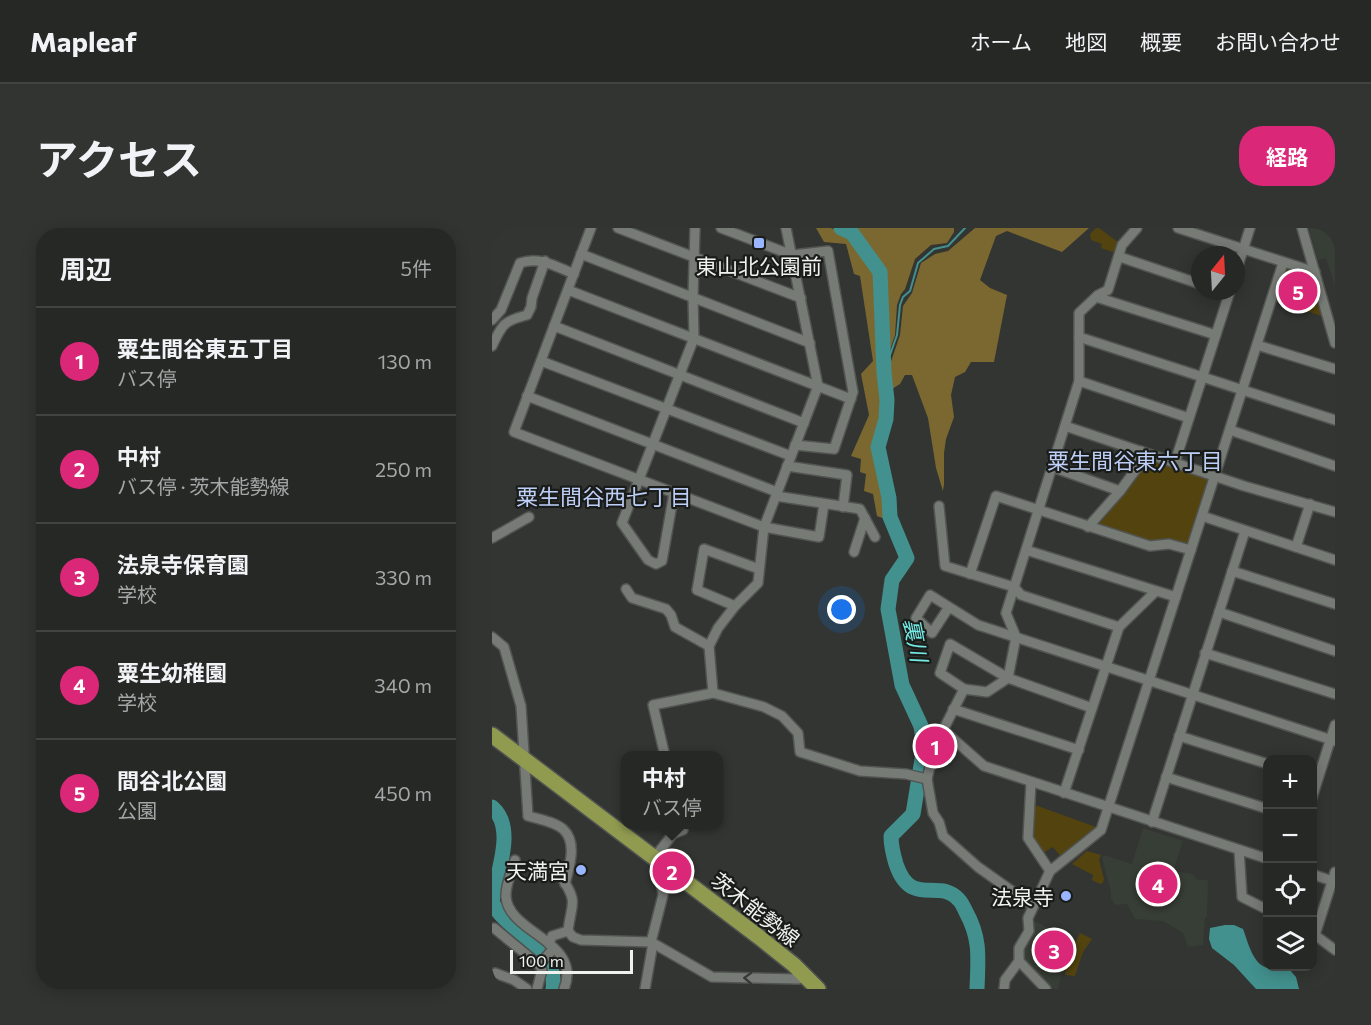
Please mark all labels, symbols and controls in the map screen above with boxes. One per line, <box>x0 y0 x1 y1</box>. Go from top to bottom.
text: Mapleaf <box>30 24 137 58</box>
text: ホーム <box>970 29 1032 54</box>
text: 地図 <box>1065 29 1107 54</box>
text: 概要 <box>1140 29 1182 54</box>
text: お問い合わせ <box>1215 29 1341 54</box>
button: 経路 <box>1239 126 1335 186</box>
text: アクセス <box>36 132 202 184</box>
marker: 東山北公園前 <box>752 236 766 250</box>
north arrow <box>1191 246 1245 300</box>
text: 周辺 <box>60 253 112 284</box>
place label: 東山北公園前 <box>696 253 822 278</box>
text: 5件 <box>401 256 432 280</box>
pin: 5 <box>1278 268 1318 314</box>
text: 粟生間谷東五丁目 <box>117 335 293 362</box>
text: 1 <box>75 349 84 373</box>
text: 130 m <box>378 349 432 373</box>
text: バス停 <box>117 366 177 390</box>
text: 中村 <box>117 443 161 470</box>
district label: 粟生間谷東六丁目 <box>1047 447 1223 474</box>
text: 2 <box>74 457 85 481</box>
text: 250 m <box>375 457 432 481</box>
text: バス停 · 茨木能勢線 <box>117 474 289 498</box>
district label: 粟生間谷西七丁目 <box>516 483 692 510</box>
text: 法泉寺保育園 <box>117 551 249 578</box>
text: 3 <box>74 565 85 589</box>
text: 330 m <box>375 565 432 589</box>
text: 学校 <box>117 582 157 606</box>
your location <box>827 595 856 624</box>
water label: 裏川 <box>899 616 934 666</box>
text: 粟生幼稚園 <box>117 659 227 686</box>
text: 4 <box>73 673 86 697</box>
text: 340 m <box>374 673 432 697</box>
text: 学校 <box>117 690 157 714</box>
pin: 1 <box>916 724 954 768</box>
popup <box>621 751 723 829</box>
map controls <box>1263 755 1317 971</box>
button: + <box>1263 755 1317 809</box>
text: 中村 <box>642 764 686 791</box>
text: 間谷北公園 <box>117 767 227 794</box>
text: 5 <box>74 781 85 805</box>
text: 450 m <box>374 781 432 805</box>
text: バス停 <box>642 795 702 819</box>
text: 公園 <box>117 798 157 822</box>
button: − <box>1263 809 1317 863</box>
pin: 2 <box>652 848 692 894</box>
place label: 天満宮 <box>506 858 569 883</box>
pin: 4 <box>1138 862 1178 906</box>
marker: 天満宮 <box>574 863 588 877</box>
button: locate <box>1263 863 1317 917</box>
street label: 茨木能勢線 <box>707 867 805 951</box>
place label: 法泉寺 <box>991 884 1054 909</box>
marker: 法泉寺 <box>1059 889 1073 903</box>
button: layers <box>1263 917 1317 971</box>
pin: 3 <box>1034 928 1074 972</box>
scale bar <box>510 947 633 974</box>
text: 100 m <box>519 951 564 970</box>
one-way arrow <box>743 971 752 984</box>

